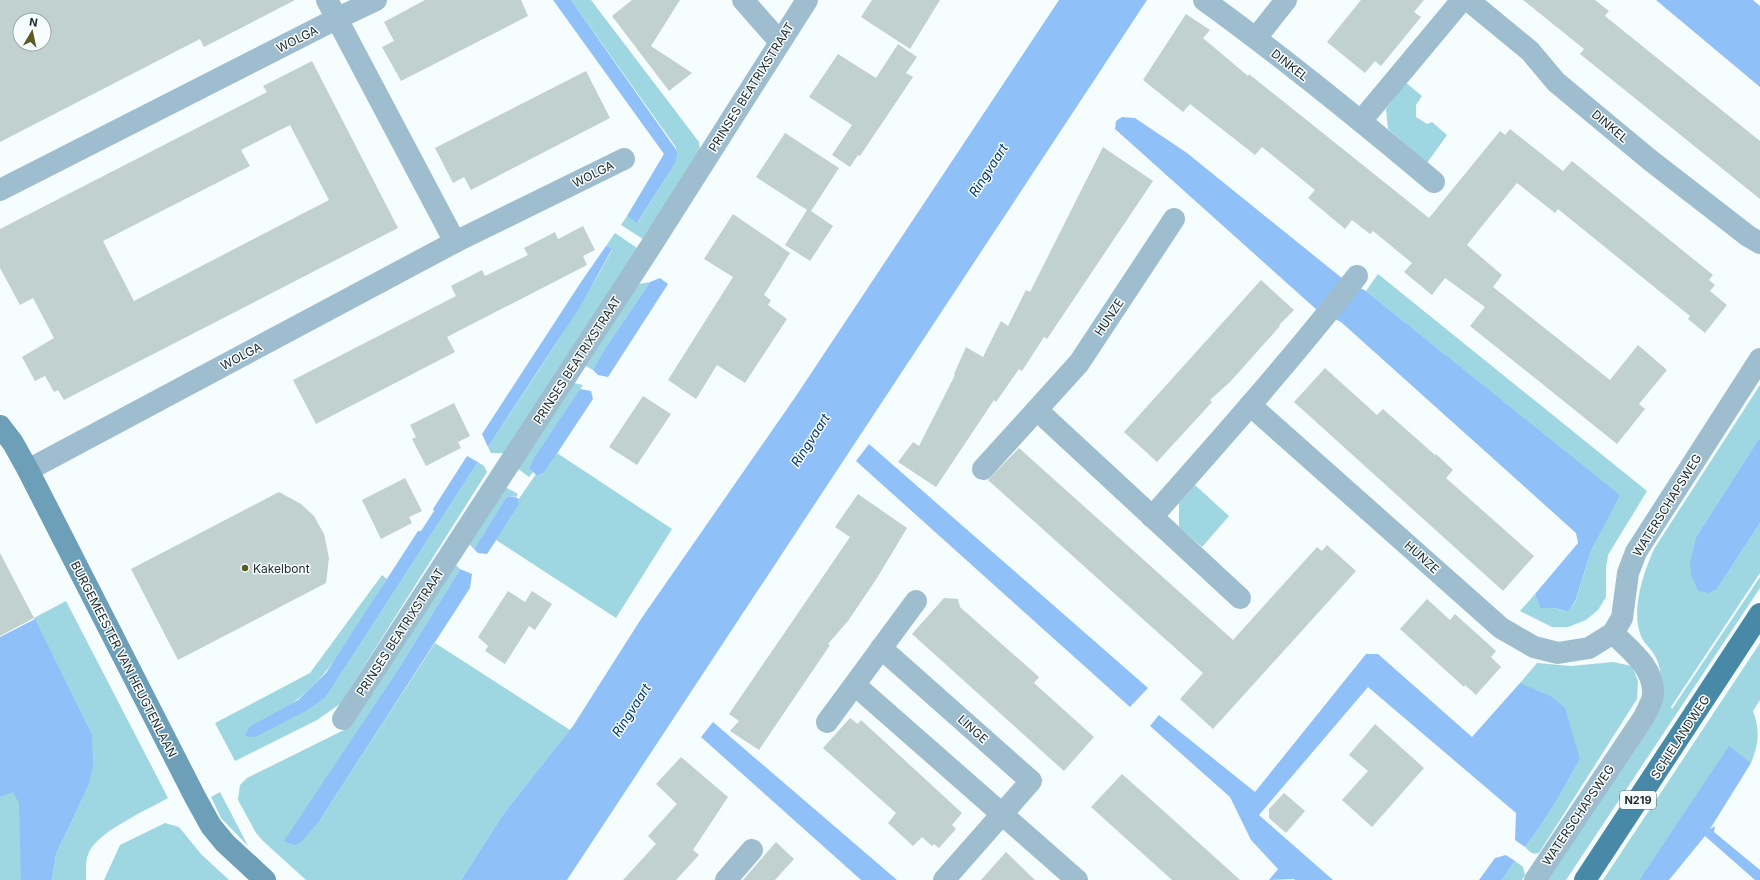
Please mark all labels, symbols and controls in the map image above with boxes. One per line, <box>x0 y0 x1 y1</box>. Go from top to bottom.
north arrow <box>12 12 52 52</box>
text: N <box>28 15 39 30</box>
street label: PRINSES BEATRIXSTRAAT <box>705 19 797 154</box>
street label: WOLGA <box>274 22 320 56</box>
street label: DINKEL <box>1268 46 1312 84</box>
street label: DINKEL <box>1589 106 1631 146</box>
water label: Ringvaart <box>965 140 1011 199</box>
street label: WOLGA <box>570 157 616 191</box>
street label: PRINSES BEATRIXSTRAAT <box>530 293 624 427</box>
street label: HUNZE <box>1091 296 1127 338</box>
street label: WOLGA <box>218 339 264 373</box>
water label: Ringvaart <box>787 410 833 469</box>
street label: WATERSCHAPSWEG <box>1629 451 1705 559</box>
street label: HUNZE <box>1402 537 1442 577</box>
street label: BURGEMEESTER VAN HEUGTENLAAN <box>68 558 180 760</box>
place label: Kakelbont <box>253 561 310 576</box>
marker: Kakelbont <box>240 563 250 573</box>
street label: PRINSES BEATRIXSTRAAT <box>353 565 447 699</box>
water label: Ringvaart <box>608 680 654 739</box>
street label: SCHIELANDWEG <box>1647 692 1713 782</box>
street label: LINGE <box>955 712 991 746</box>
street label: WATERSCHAPSWEG <box>1539 762 1617 868</box>
road number: N219 <box>1620 791 1656 809</box>

